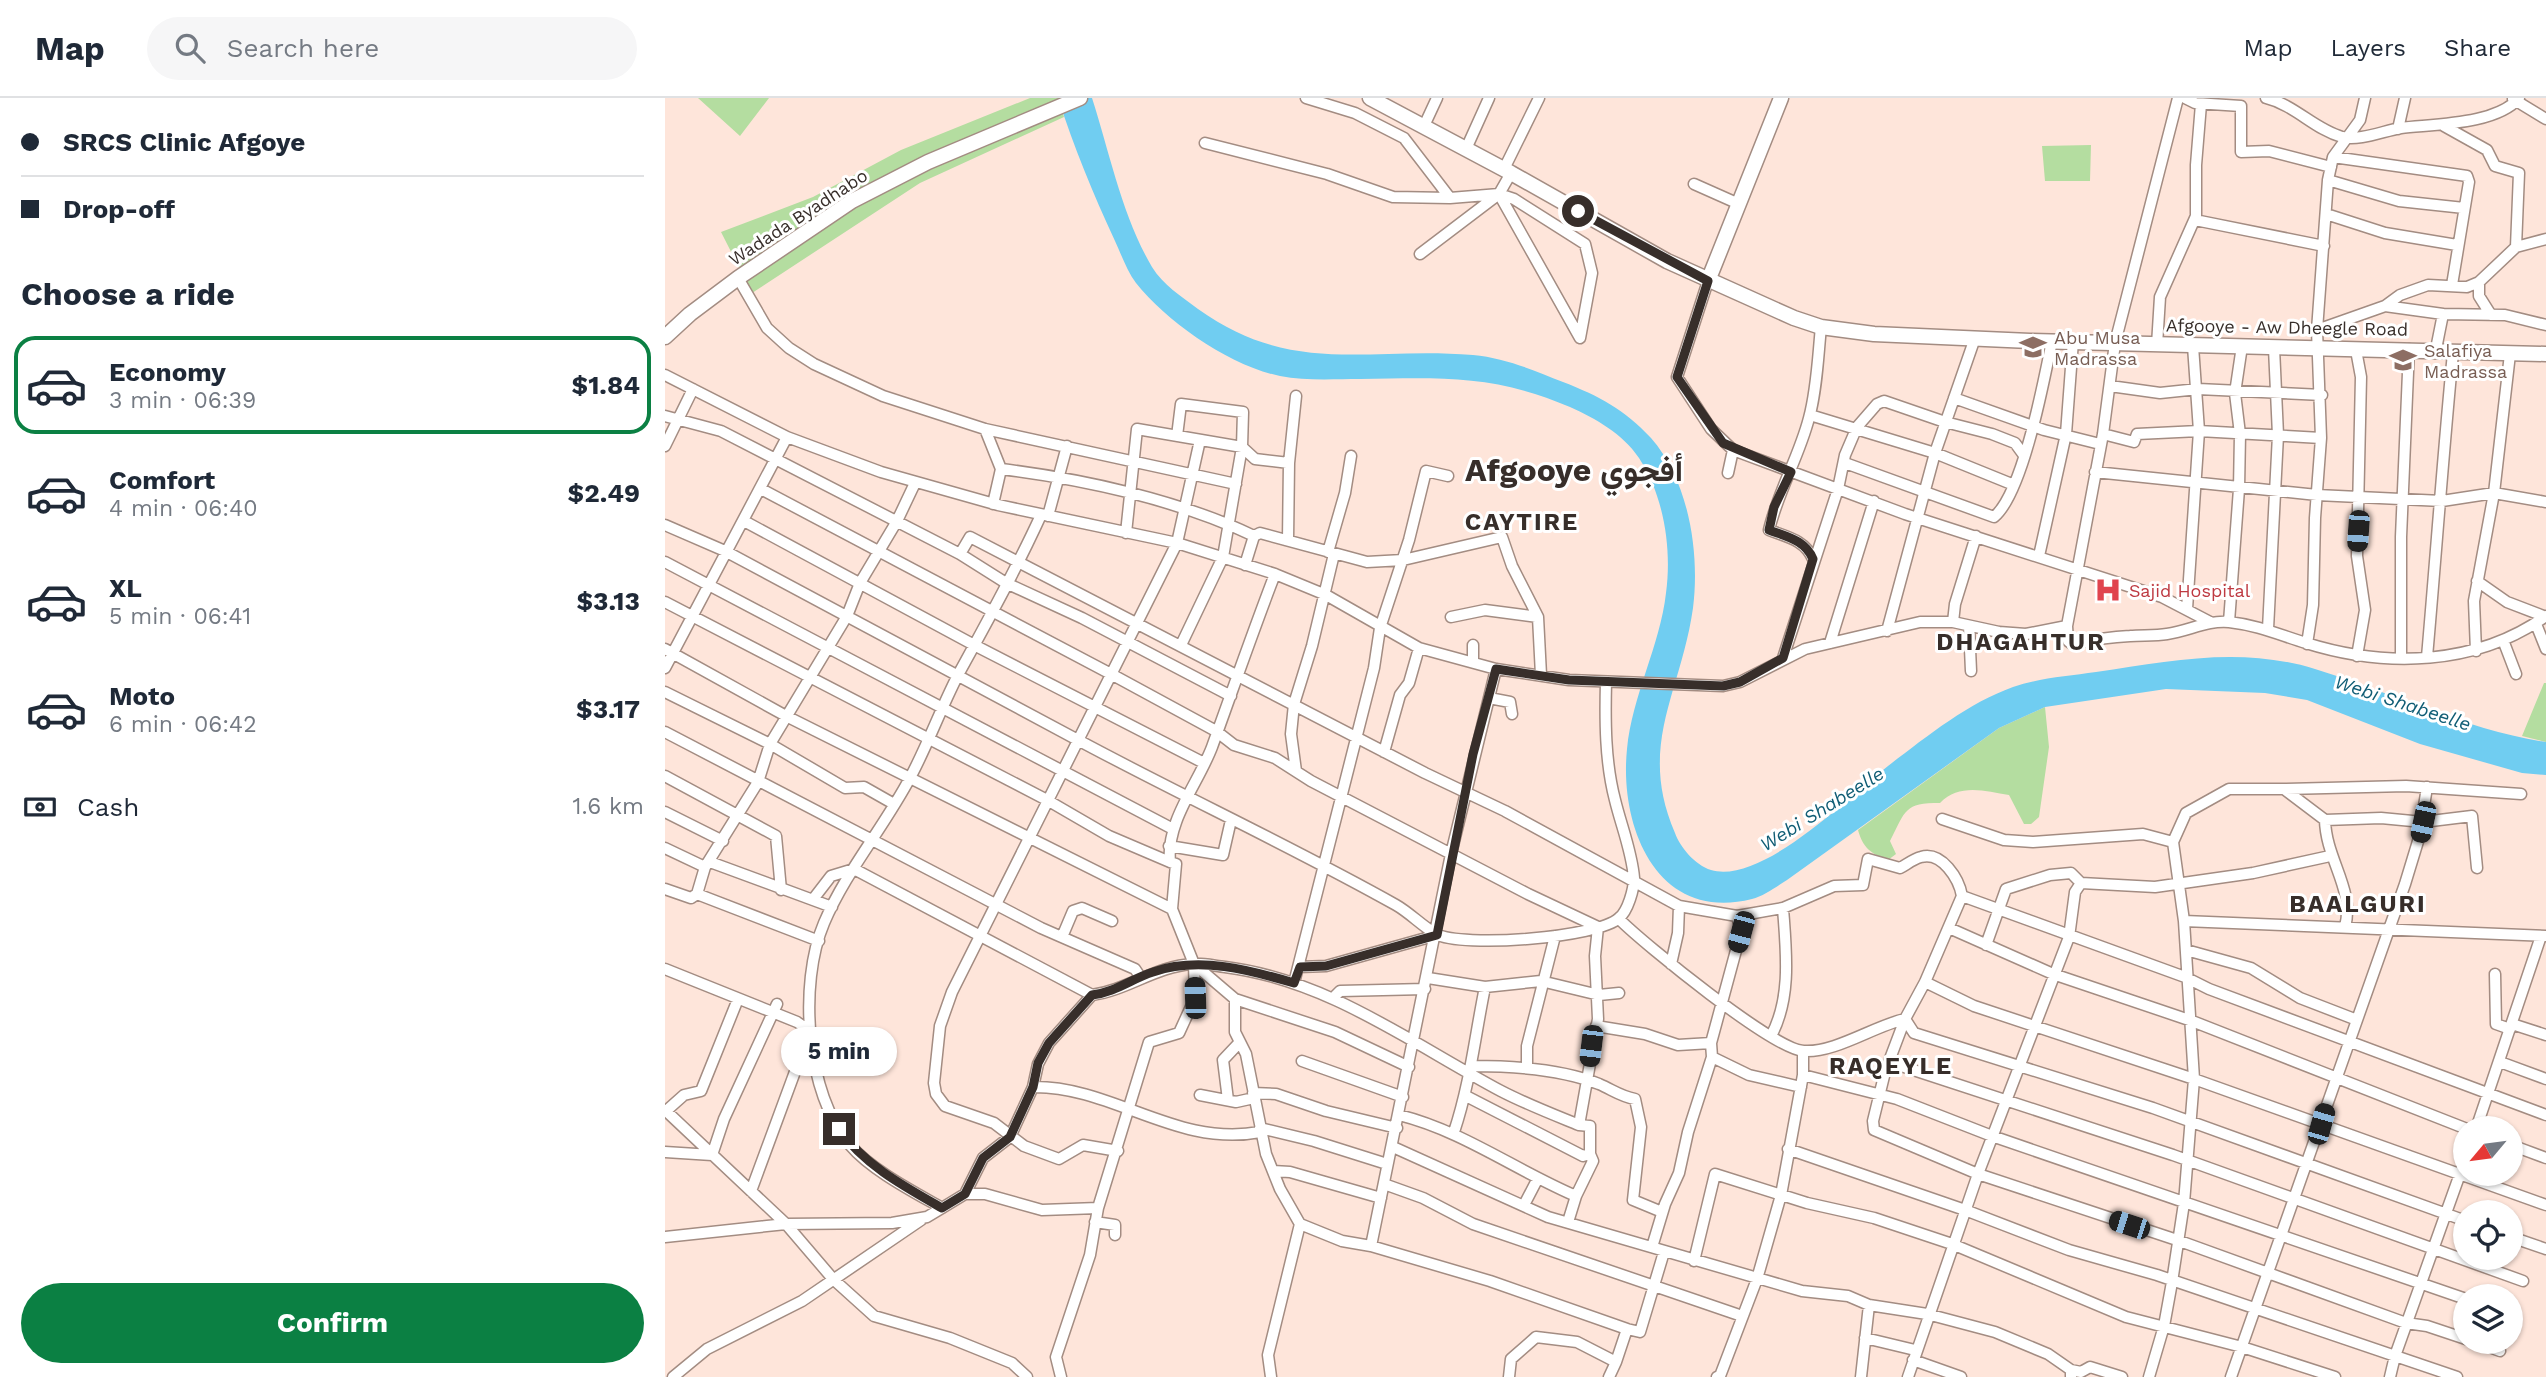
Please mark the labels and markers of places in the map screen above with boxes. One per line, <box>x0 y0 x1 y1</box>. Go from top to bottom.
place label: Abu Musa Madrassa <box>2054 327 2140 369</box>
school or university icon: Abu Musa Madrassa <box>2018 332 2048 362</box>
place label: Salafiya Madrassa <box>2424 340 2507 382</box>
school or university icon: Salafiya Madrassa <box>2388 345 2418 375</box>
hospital icon: Sajid Hospital <box>2093 575 2123 605</box>
place label: Sajid Hospital <box>2129 580 2251 601</box>

